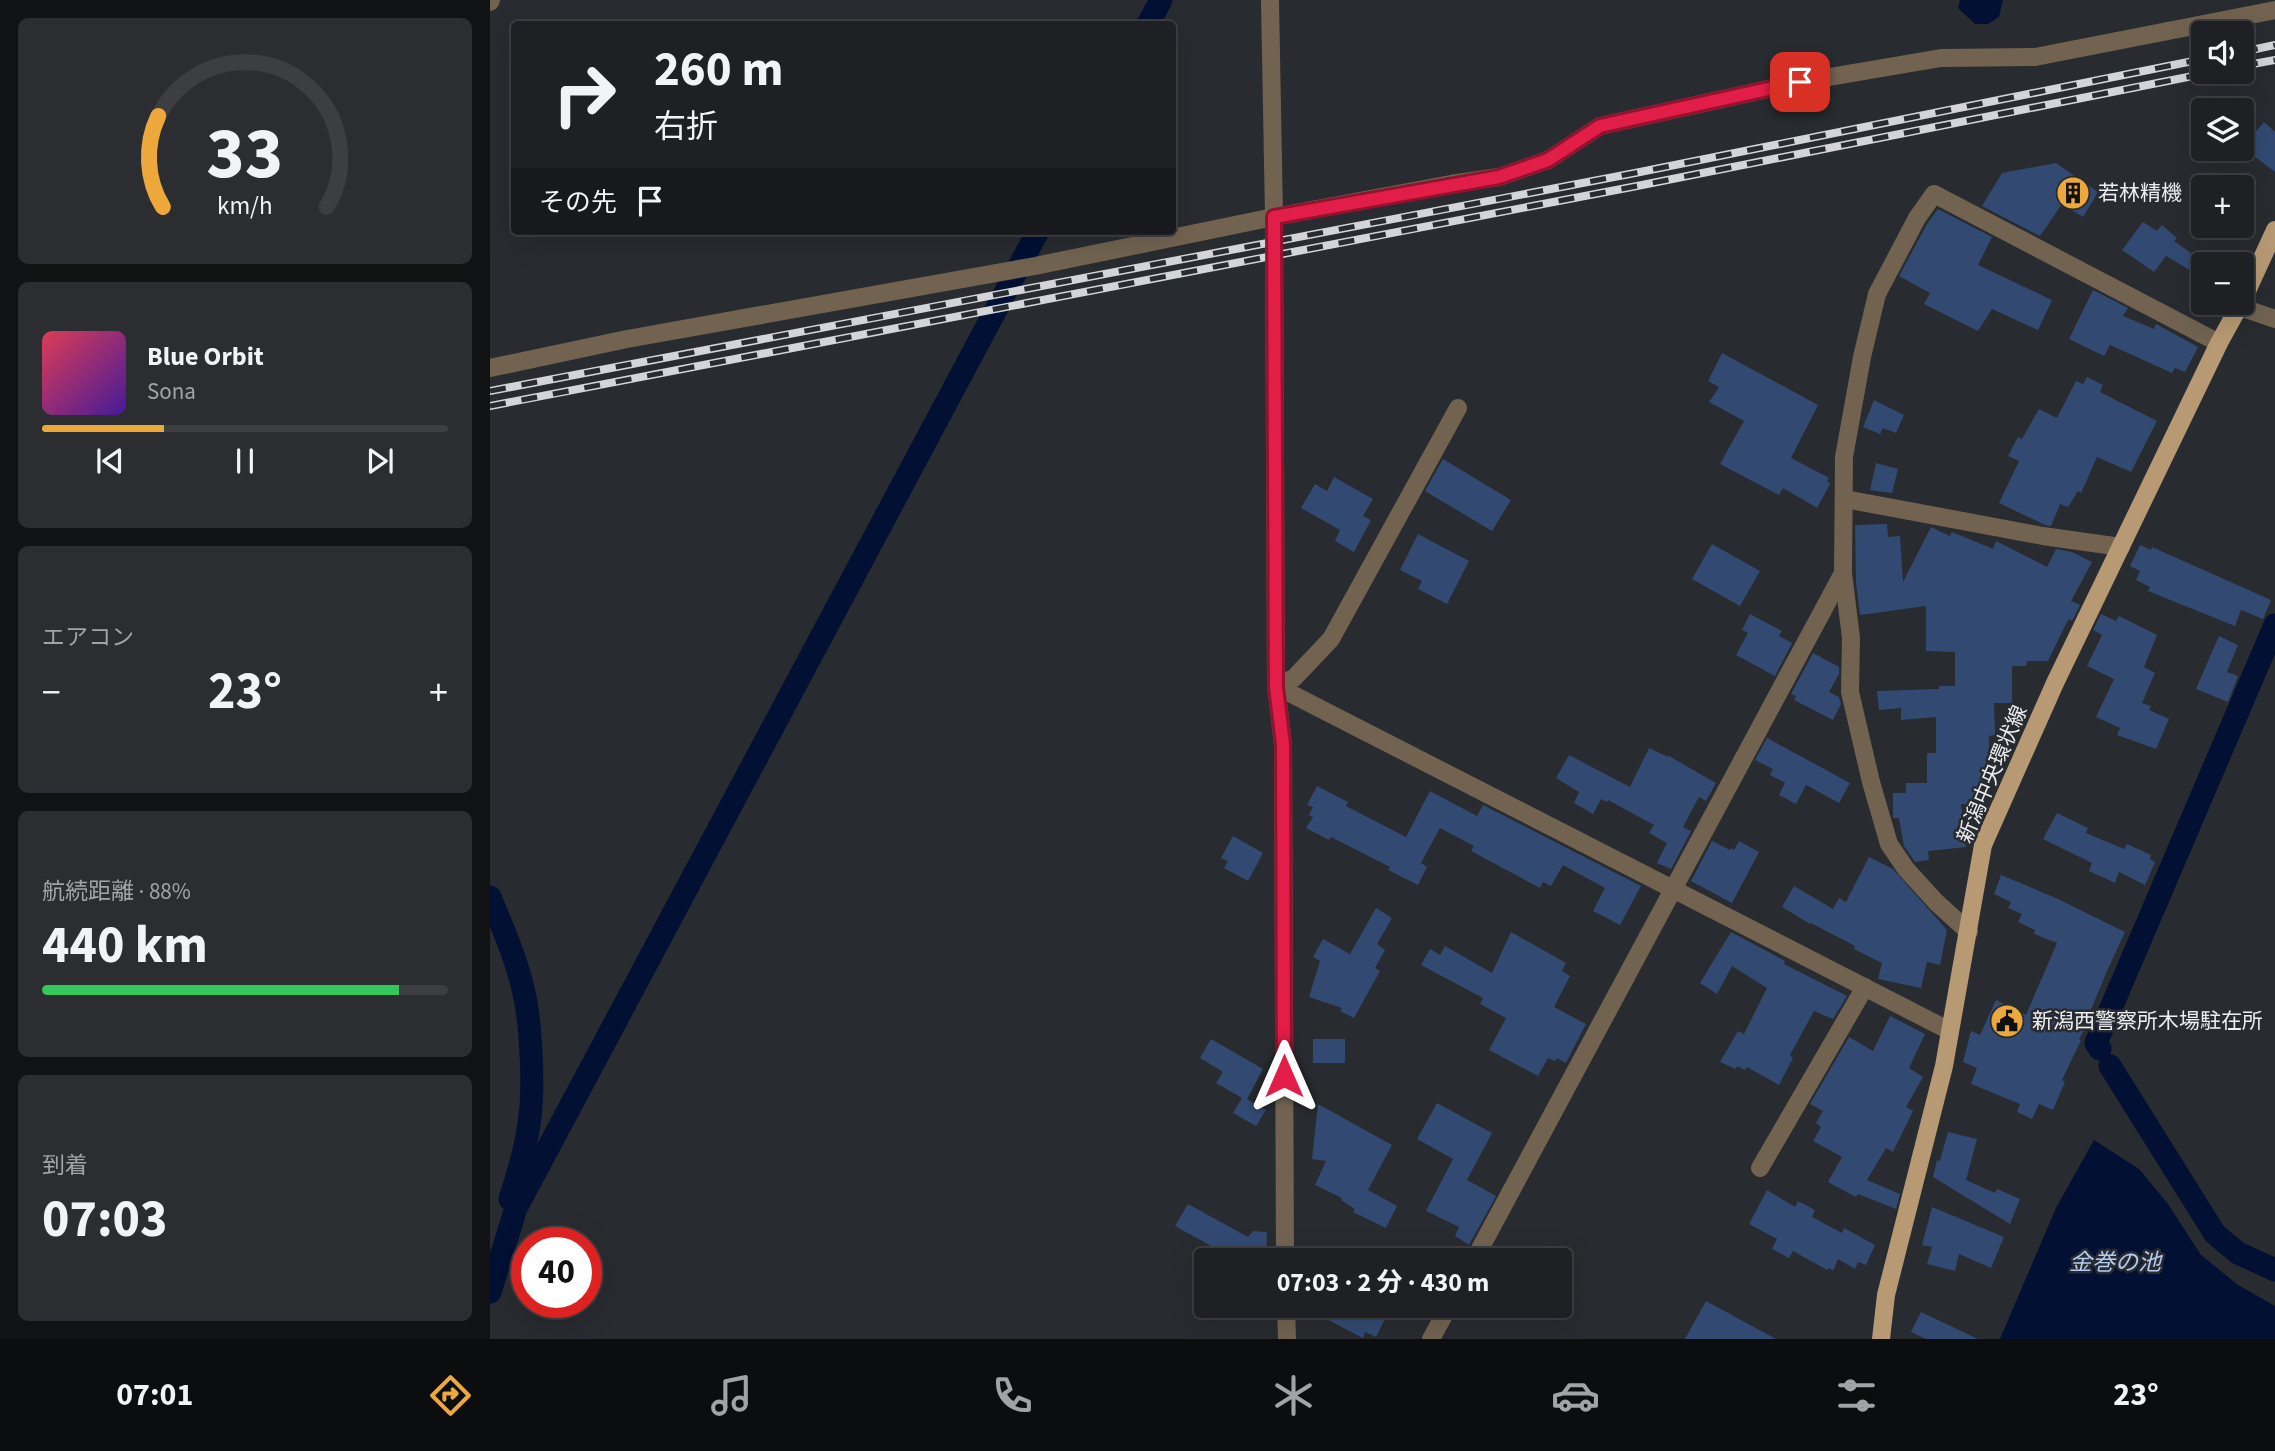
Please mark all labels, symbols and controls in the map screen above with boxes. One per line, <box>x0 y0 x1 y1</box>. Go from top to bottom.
map controls <box>2191 21 2254 315</box>
button: sound <box>2191 21 2254 84</box>
text: 260 m <box>654 35 783 105</box>
icon: right <box>539 49 630 140</box>
pin <box>1770 52 1830 112</box>
icon: arrive <box>1781 63 1819 101</box>
button: layers <box>2191 98 2254 161</box>
text: 33 <box>207 102 283 206</box>
text: 右折 <box>654 104 718 150</box>
building icon: 若林精機 <box>2054 174 2092 212</box>
button: + <box>2191 175 2254 238</box>
place label: 若林精機 <box>2098 178 2182 208</box>
icon: arrive <box>631 182 669 220</box>
text: その先 <box>539 184 617 221</box>
text: km/h <box>217 188 273 224</box>
button: − <box>2191 252 2254 315</box>
text: Blue Orbit <box>147 338 264 375</box>
text: Sona <box>147 375 196 408</box>
icon: previous <box>91 442 129 480</box>
icon: pause <box>226 442 264 480</box>
icon: next <box>361 442 399 480</box>
text: エアコン <box>42 621 134 654</box>
text: 23° <box>208 655 282 729</box>
text: − <box>42 666 61 720</box>
text: + <box>429 666 448 720</box>
street label: 新潟中央環状線 <box>1949 700 2035 848</box>
text: 航続距離 · 88% <box>42 875 191 908</box>
text: 440 km <box>42 909 208 983</box>
public building icon: 新潟西警察所木場駐在所 <box>1988 1002 2026 1040</box>
place label: 新潟西警察所木場駐在所 <box>2032 1006 2263 1036</box>
position arrow <box>1247 1039 1321 1113</box>
text: 到着 <box>42 1149 88 1182</box>
text: 07:03 <box>42 1183 167 1257</box>
speed limit sign: 40 <box>511 1227 602 1318</box>
water label: 金巻の池 <box>2069 1246 2163 1279</box>
text: 07:03 · 2 分 · 430 m <box>1277 1264 1489 1301</box>
icon: directions <box>426 1371 475 1420</box>
icon: music <box>707 1371 756 1420</box>
icon: phone <box>988 1371 1037 1420</box>
icon: climate <box>1269 1371 1318 1420</box>
icon: car <box>1551 1371 1600 1420</box>
icon: filters <box>1832 1371 1881 1420</box>
text: 07:01 <box>116 1372 193 1418</box>
text: 23° <box>2113 1372 2159 1418</box>

